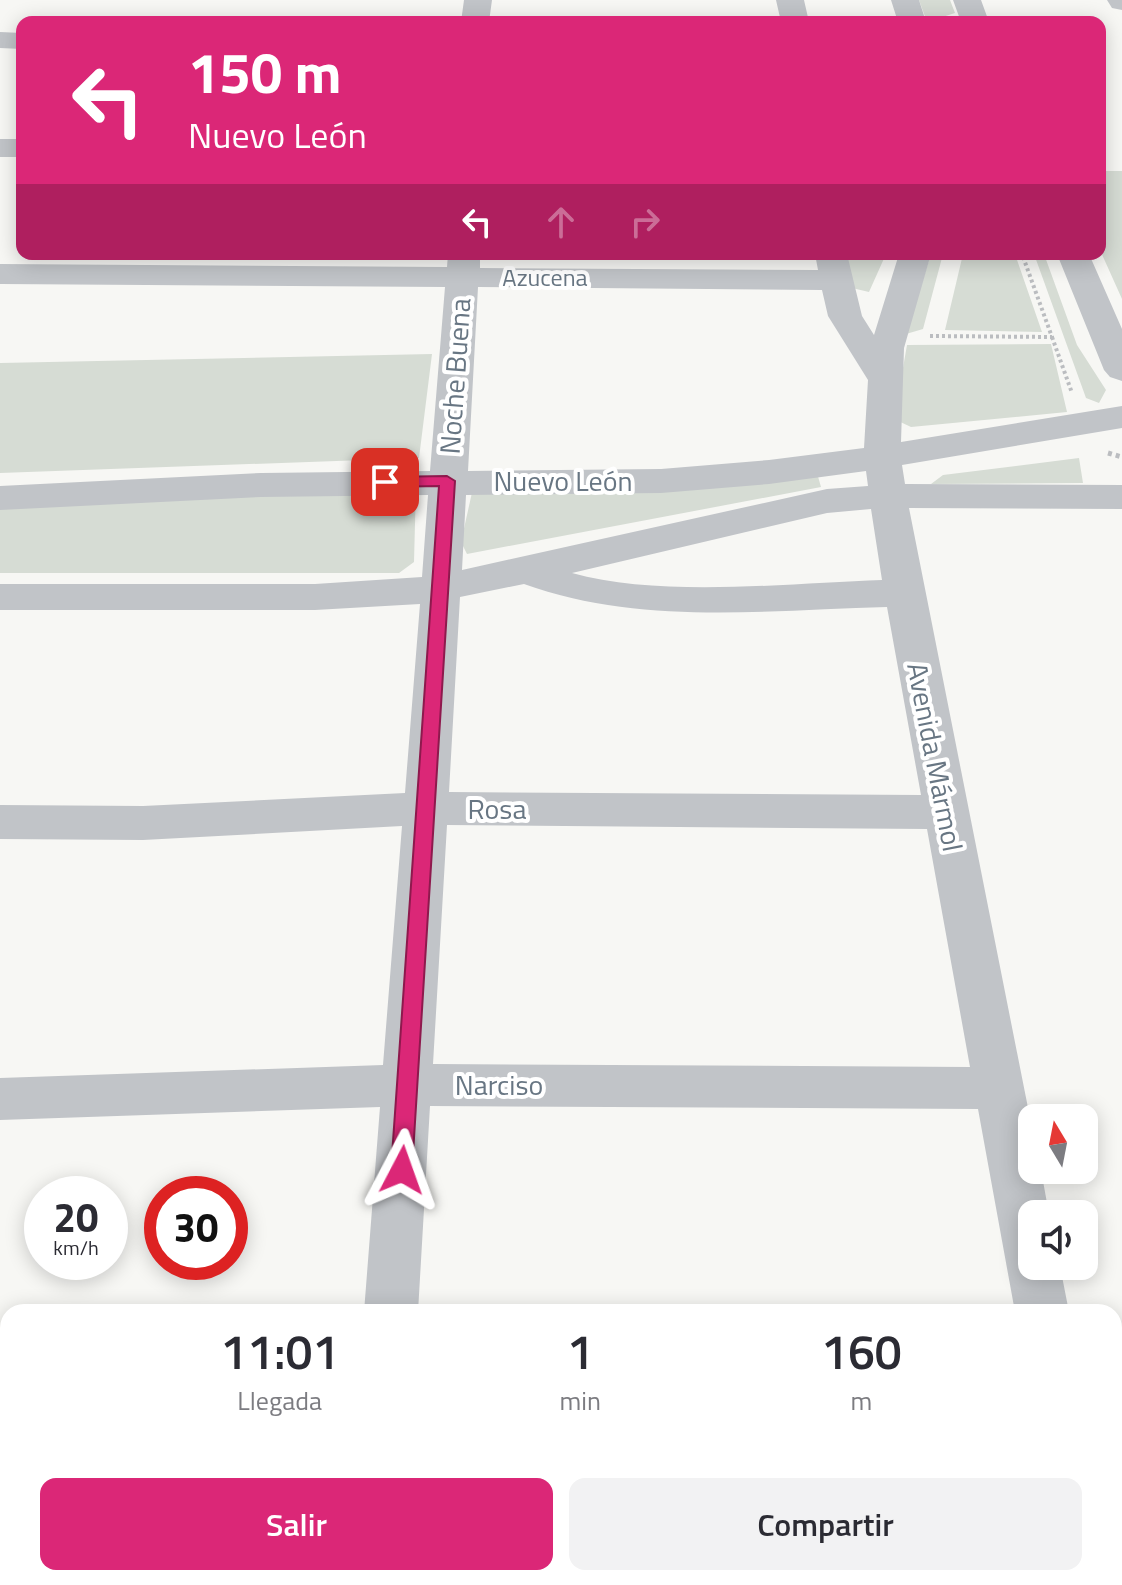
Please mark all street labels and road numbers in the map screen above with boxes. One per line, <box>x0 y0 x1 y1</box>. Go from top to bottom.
street label: Azucena <box>502 259 588 295</box>
street label: Noche Buena <box>428 296 481 455</box>
street label: Nuevo León <box>493 459 633 502</box>
street label: Avenida Mármol <box>896 659 975 855</box>
street label: Rosa <box>468 787 526 830</box>
street label: Narciso <box>455 1063 543 1106</box>

